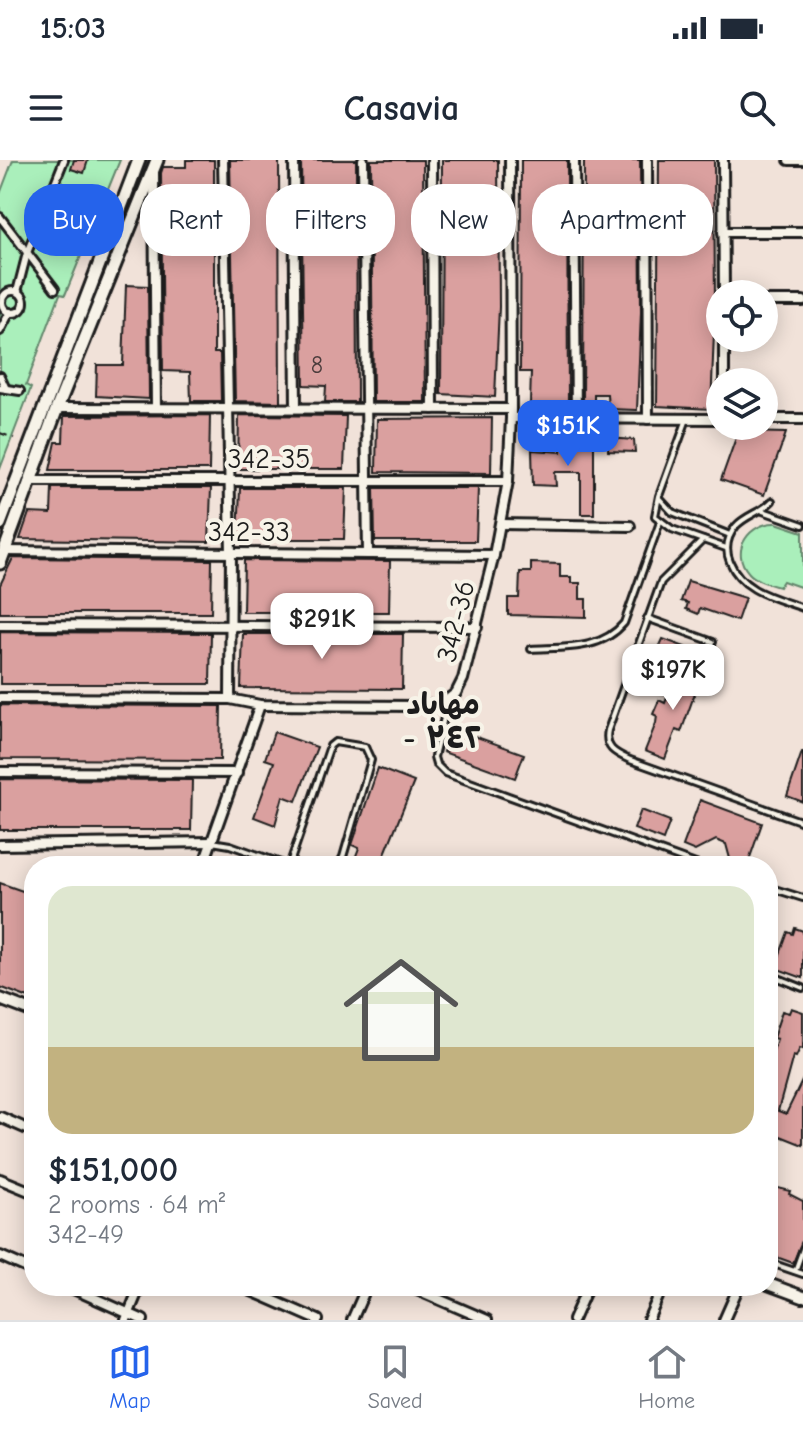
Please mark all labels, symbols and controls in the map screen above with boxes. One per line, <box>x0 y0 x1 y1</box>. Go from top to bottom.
text: 15:03 <box>40 11 106 46</box>
icon: menu <box>24 86 68 130</box>
icon: search <box>735 86 779 130</box>
text: Casavia <box>344 88 459 129</box>
chip: Buy <box>24 184 124 256</box>
chip: Rent <box>140 184 250 256</box>
chip: Filters <box>266 184 395 256</box>
chip: New <box>411 184 516 256</box>
chip: Apartment <box>532 184 713 256</box>
map controls <box>706 280 778 440</box>
button: locate <box>706 280 778 352</box>
house number: 8 <box>311 351 323 379</box>
button: layers <box>706 368 778 440</box>
pin: $151K <box>512 400 624 468</box>
text: $151K <box>536 411 600 441</box>
street label: 342-35 <box>228 443 310 475</box>
street label: 342-33 <box>208 516 290 548</box>
street label: 342-36 <box>430 577 482 665</box>
pin: $291K <box>266 593 378 661</box>
text: $291K <box>288 604 356 634</box>
pin: $197K <box>617 644 729 712</box>
text: $197K <box>640 655 706 685</box>
district label: مهاباد - ٣٤٢ <box>403 687 483 756</box>
icon: home <box>329 938 473 1082</box>
text: $151,000 <box>48 1150 178 1190</box>
text: 2 rooms · 64 m² <box>48 1190 225 1220</box>
text: 342-49 <box>48 1220 124 1250</box>
tab: Map <box>108 1340 152 1414</box>
tab: Saved <box>368 1340 423 1414</box>
tab: Home <box>638 1340 695 1414</box>

